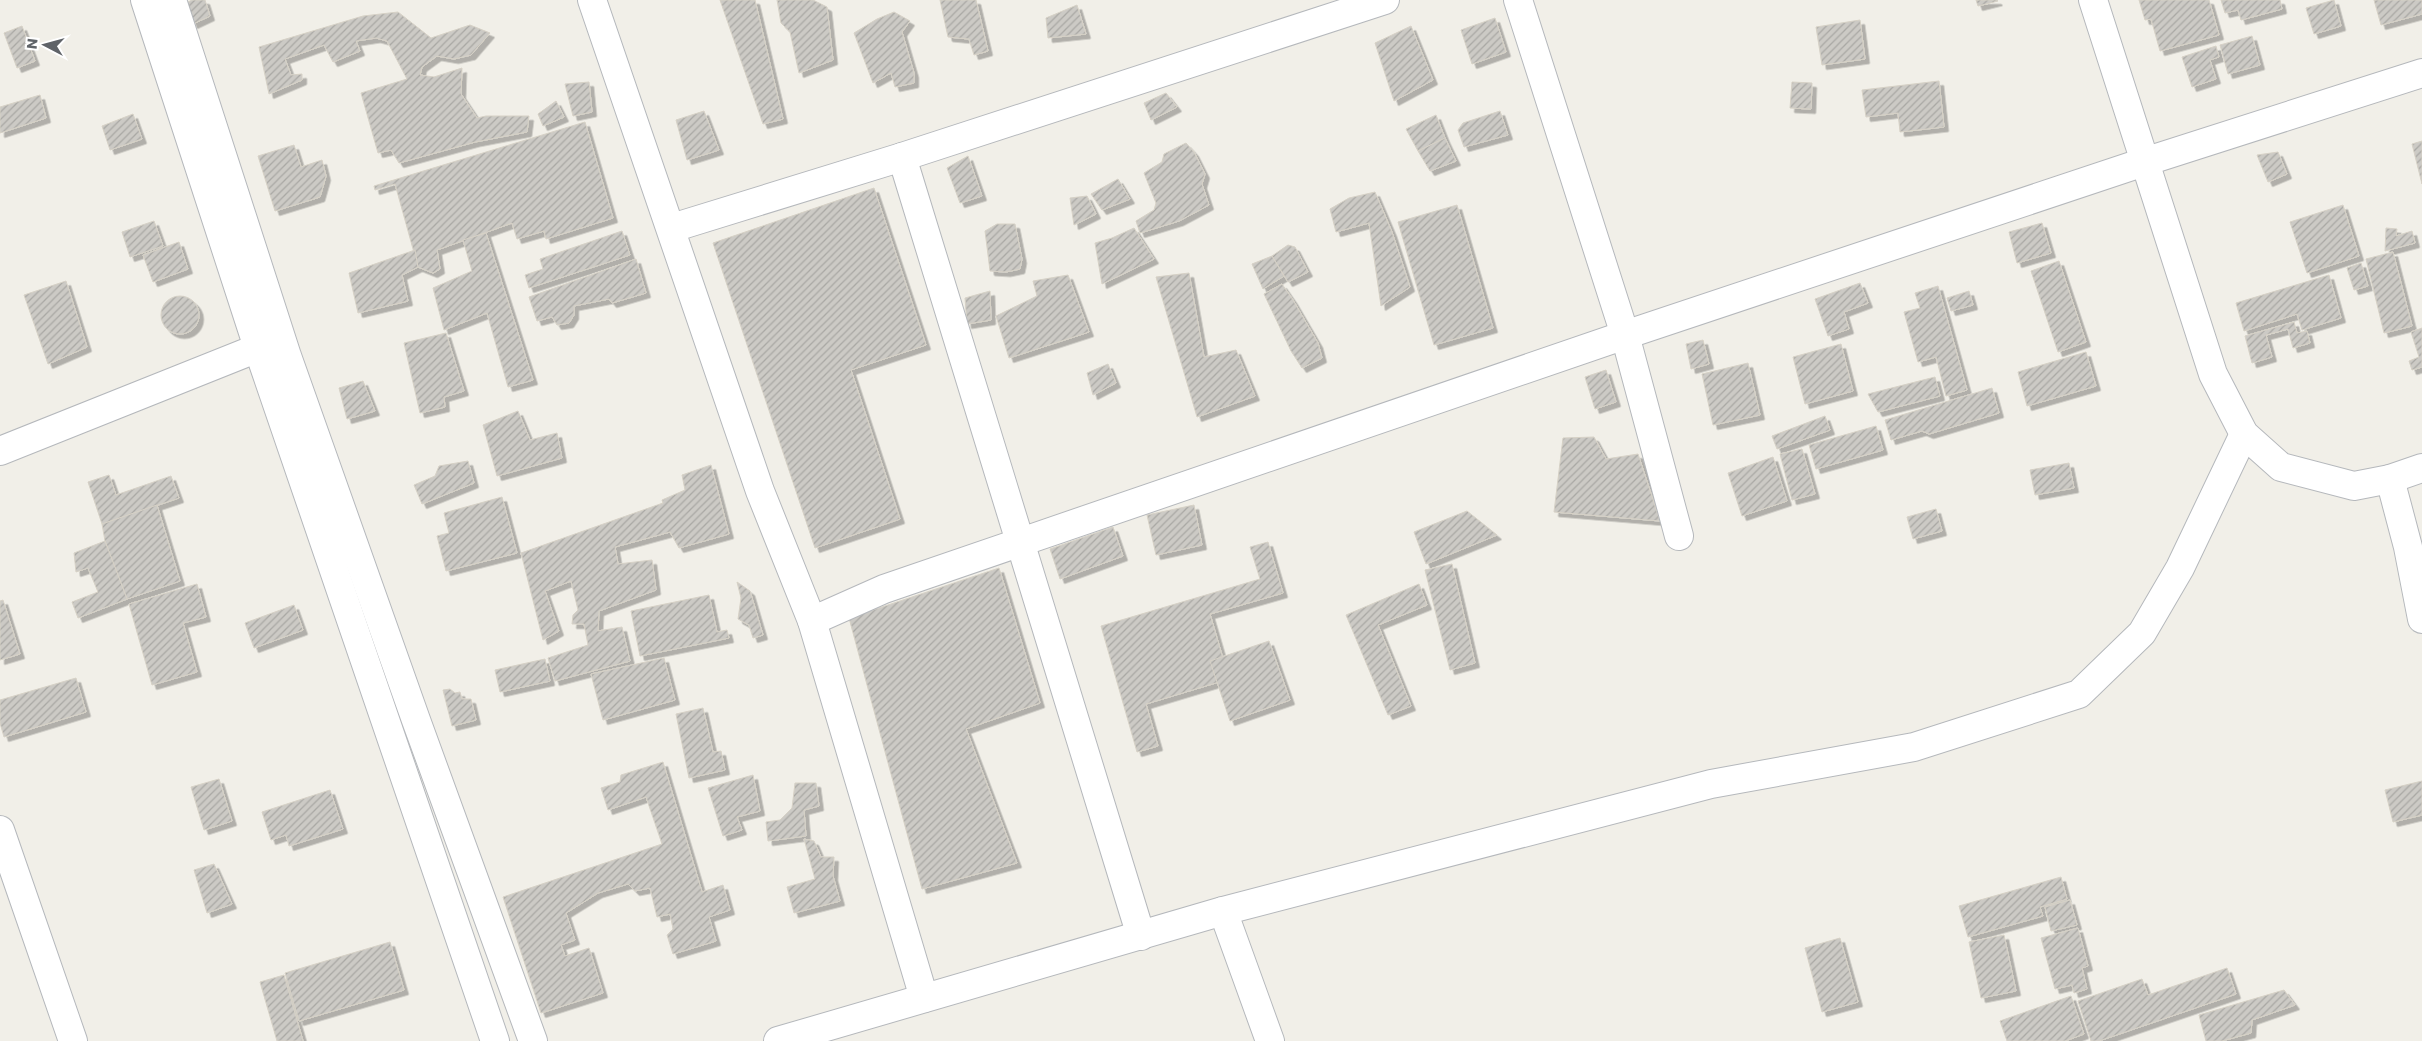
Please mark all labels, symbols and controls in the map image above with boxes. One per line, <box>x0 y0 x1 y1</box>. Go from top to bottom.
north arrow <box>20 20 70 70</box>
text: N <box>22 37 43 50</box>

